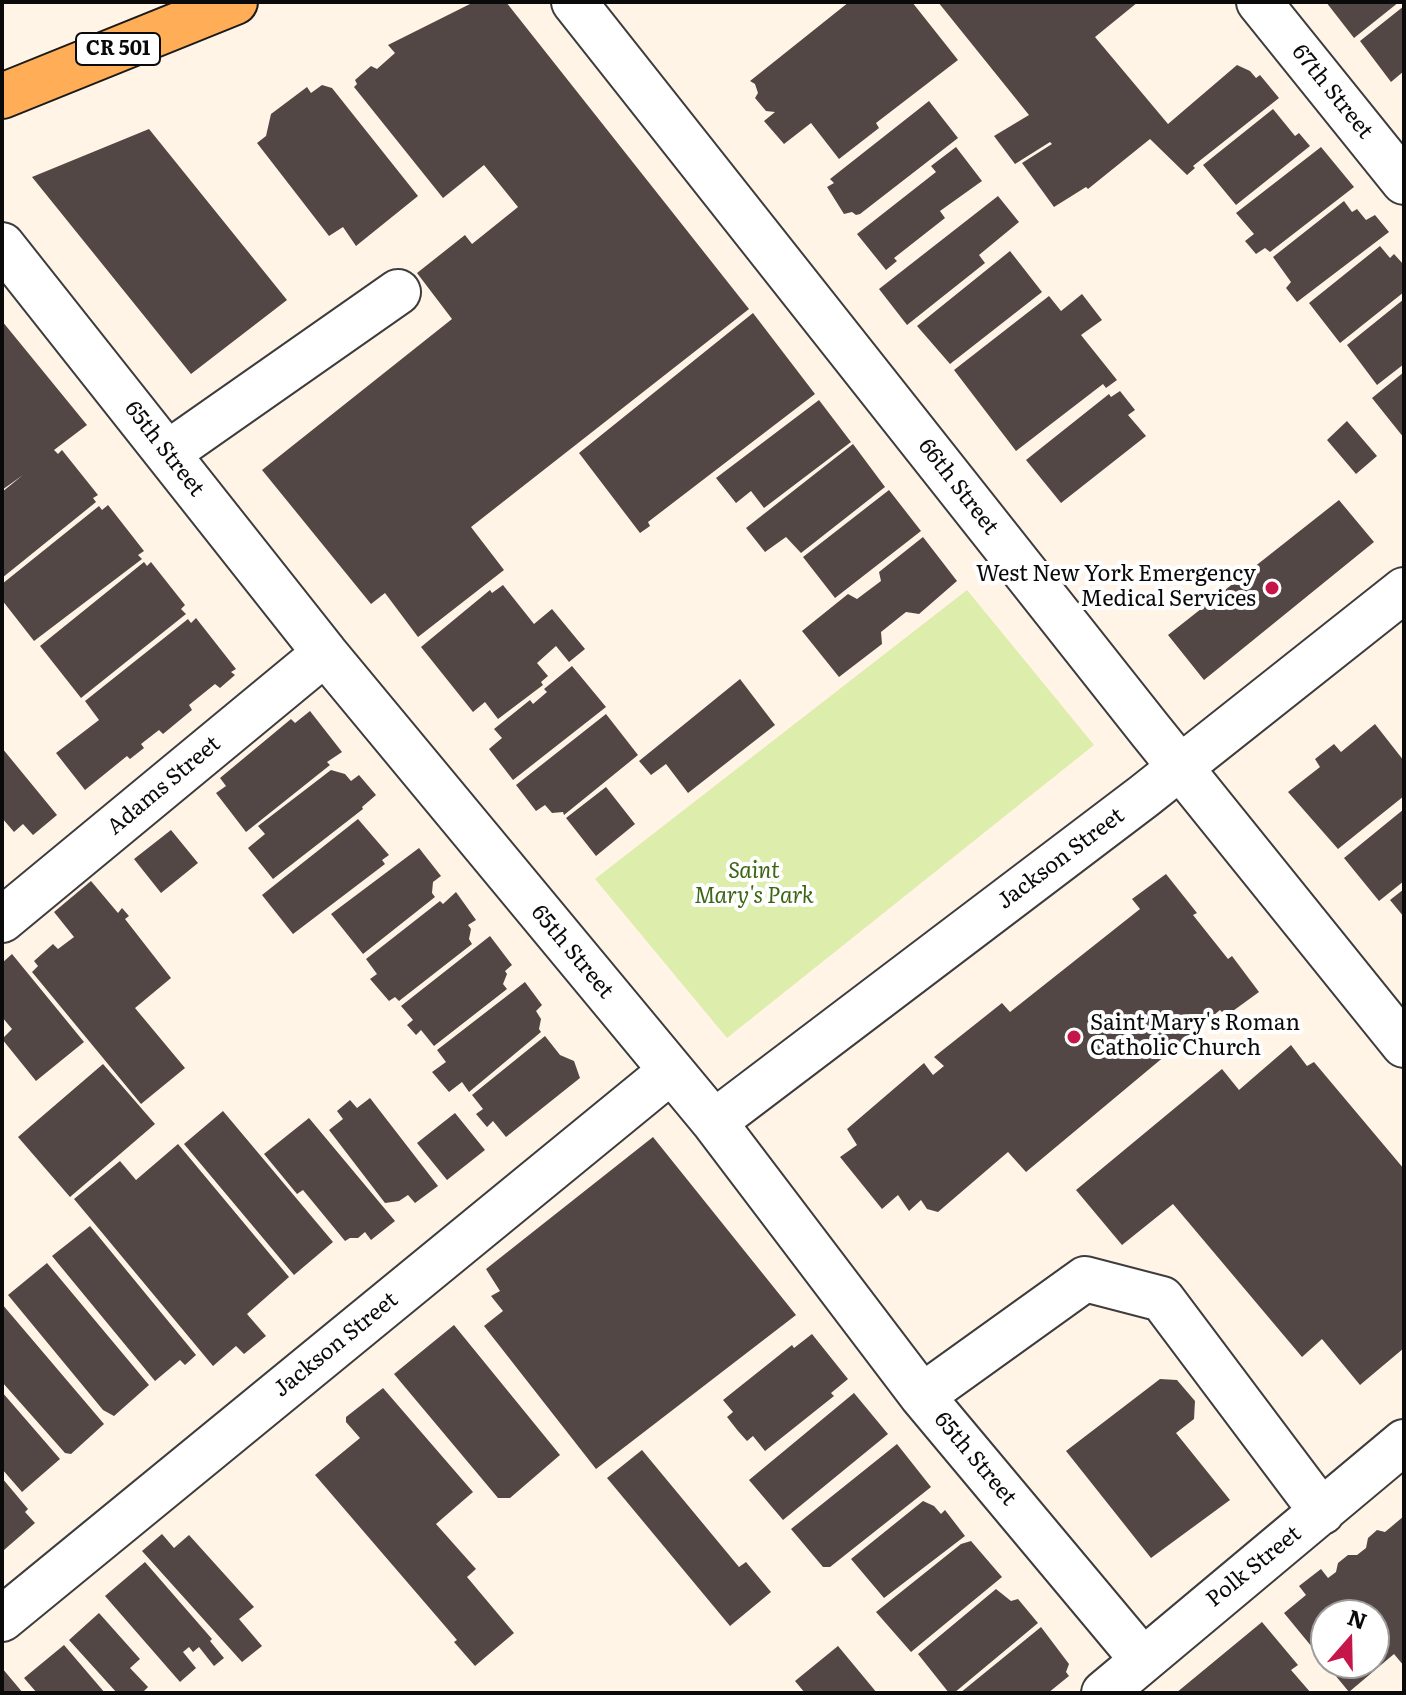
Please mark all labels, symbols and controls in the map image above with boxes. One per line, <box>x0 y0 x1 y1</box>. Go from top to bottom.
road number: CR 501 <box>76 33 160 65</box>
street label: 67th Street <box>1286 39 1378 145</box>
street label: 65th Street <box>119 396 209 502</box>
street label: 66th Street <box>912 434 1004 540</box>
place label: West New York Emergency Medical Services <box>976 562 1256 614</box>
marker: West New York Emergency Medical Services <box>1263 579 1281 597</box>
street label: Adams Street <box>102 731 226 841</box>
street label: Jackson Street <box>992 803 1130 915</box>
park label: Saint Mary's Park <box>694 859 814 910</box>
street label: 65th Street <box>525 900 619 1004</box>
place label: Saint Mary's Roman Catholic Church <box>1090 1011 1300 1062</box>
marker: Saint Mary's Roman Catholic Church <box>1065 1028 1083 1046</box>
street label: Jackson Street <box>269 1287 403 1403</box>
street label: 65th Street <box>928 1407 1022 1511</box>
street label: Polk Street <box>1201 1521 1307 1613</box>
north arrow <box>1310 1599 1390 1679</box>
text: N <box>1343 1599 1372 1637</box>

